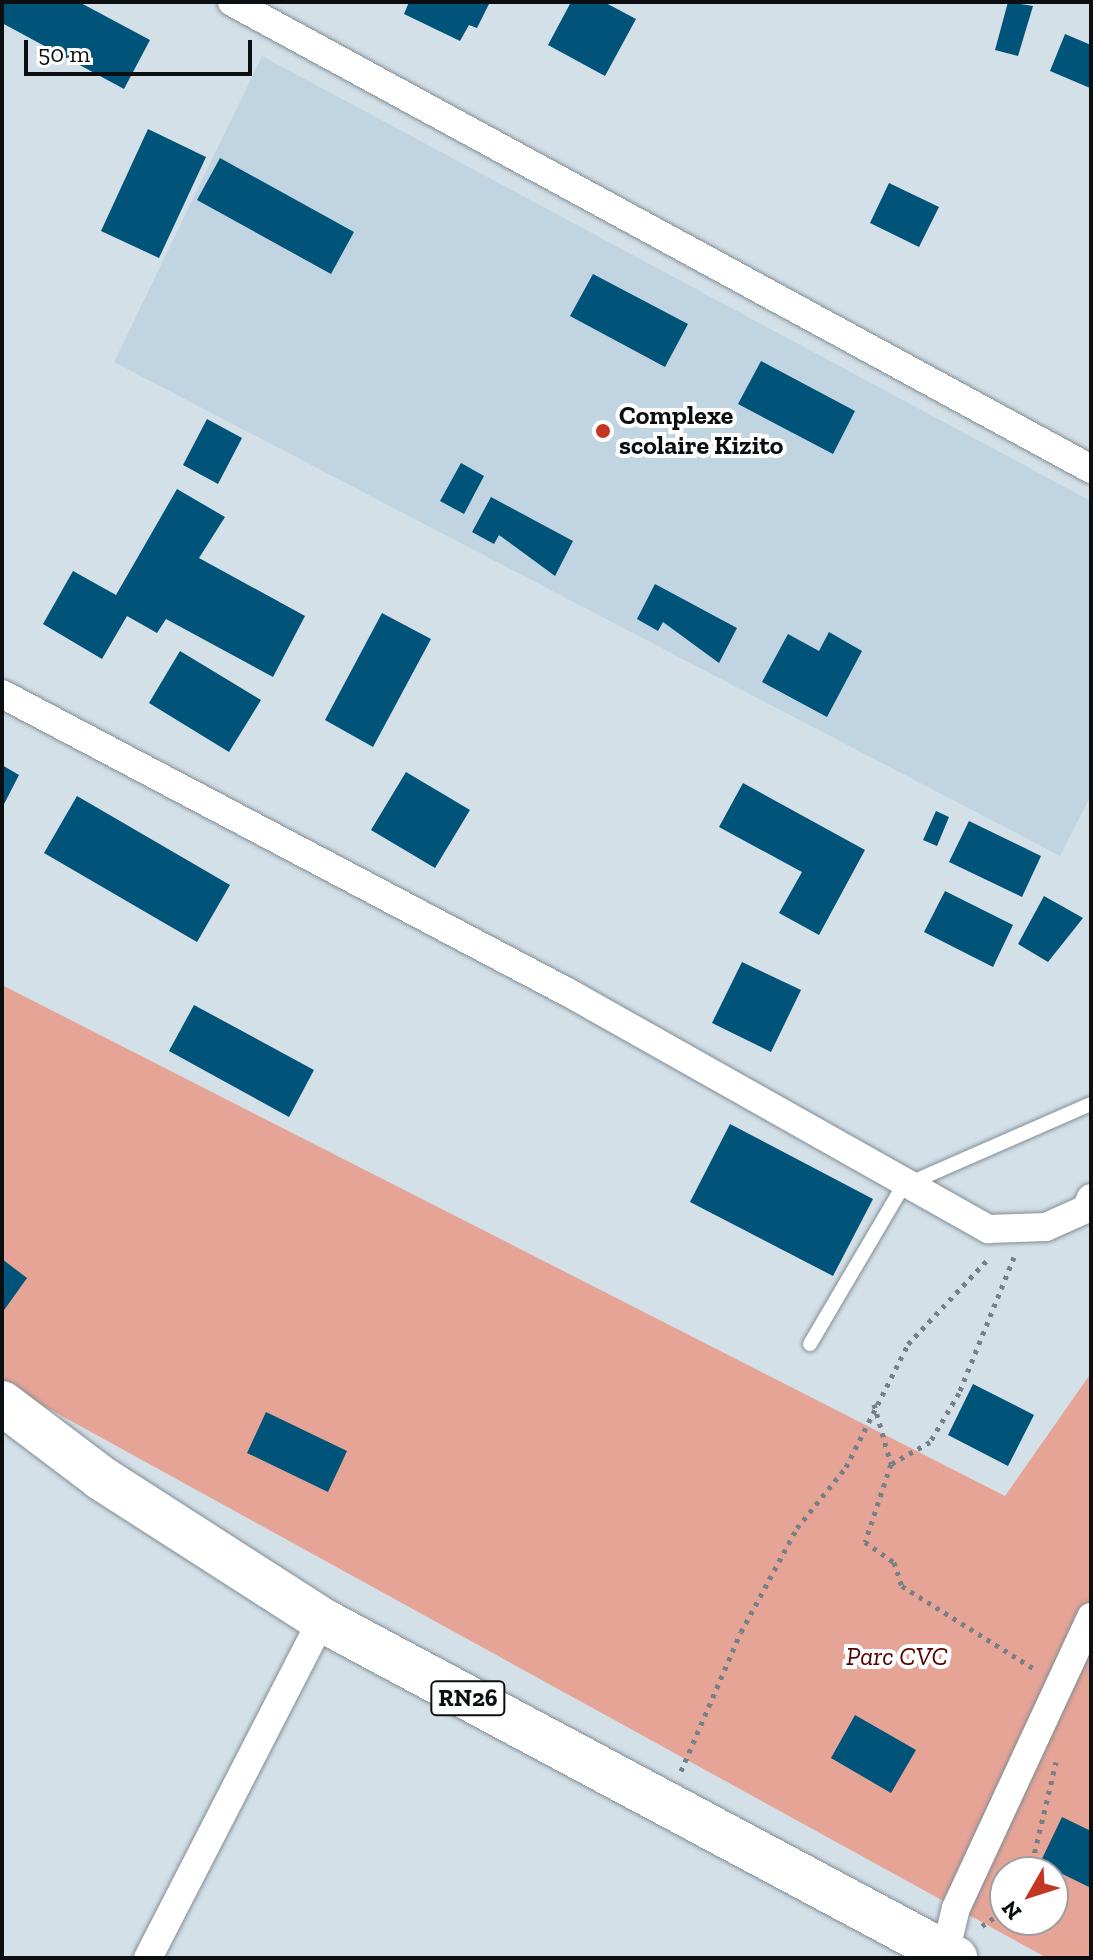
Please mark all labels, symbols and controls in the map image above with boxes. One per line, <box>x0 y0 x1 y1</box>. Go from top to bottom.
scale bar <box>28 24 256 74</box>
text: 50 m <box>38 39 90 68</box>
place label: Complexe scolaire Kizito <box>619 400 783 462</box>
marker: Complexe scolaire Kizito <box>594 422 612 440</box>
park label: Parc CVC <box>846 1641 948 1673</box>
road number: RN26 <box>430 1678 506 1718</box>
north arrow <box>989 1856 1069 1936</box>
text: N <box>996 1895 1027 1925</box>

